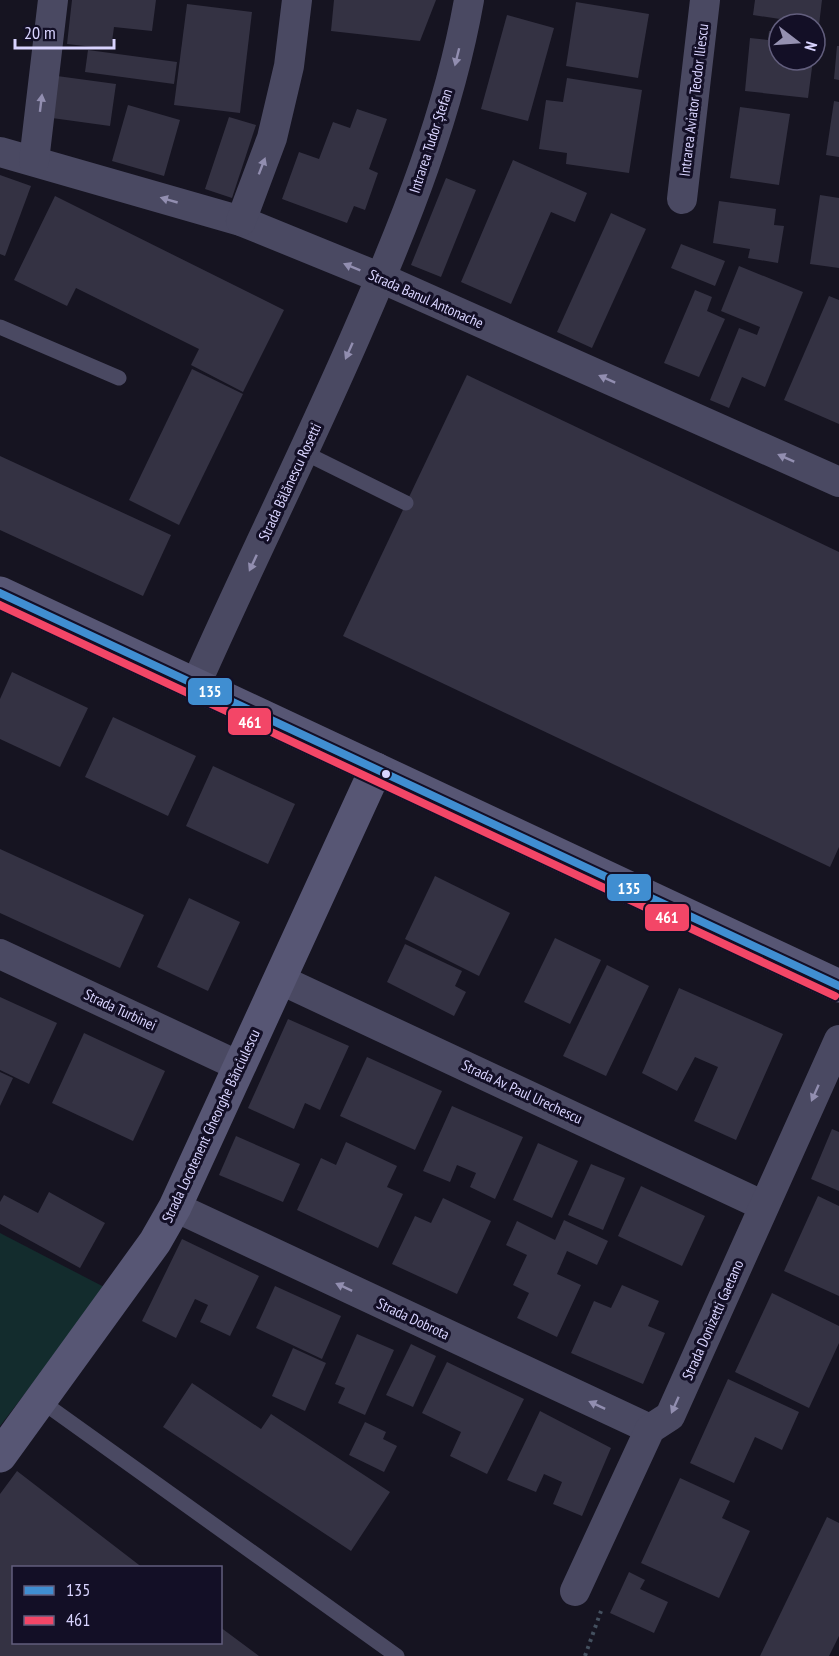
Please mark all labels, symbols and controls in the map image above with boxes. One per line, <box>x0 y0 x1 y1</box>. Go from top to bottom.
scale bar <box>15 12 114 50</box>
north arrow <box>767 12 827 72</box>
text: 20 m <box>24 21 56 44</box>
street label: Intrarea Aviator Teodor Iliescu <box>675 22 712 177</box>
text: N <box>801 39 822 53</box>
one-way arrow <box>451 48 461 66</box>
street label: Intrarea Tudor Ștefan <box>405 86 456 195</box>
one-way arrow <box>36 93 45 112</box>
one-way arrow <box>257 157 267 175</box>
one-way arrow <box>160 195 178 204</box>
one-way arrow <box>343 262 361 271</box>
street label: Strada Banul Antonache <box>366 265 487 332</box>
one-way arrow <box>344 343 354 361</box>
one-way arrow <box>599 375 616 384</box>
street label: Strada Bălănescu Rosetti <box>254 420 325 544</box>
one-way arrow <box>776 453 794 463</box>
one-way arrow <box>248 554 258 572</box>
line badge: 135 <box>187 677 233 706</box>
text: 135 <box>199 681 221 701</box>
line badge: 461 <box>227 707 272 736</box>
text: 461 <box>239 712 261 732</box>
unlabelled marker <box>380 768 392 780</box>
line badge: 135 <box>606 873 652 902</box>
text: 135 <box>618 878 640 898</box>
line badge: 461 <box>644 903 690 932</box>
text: 461 <box>656 907 678 927</box>
street label: Strada Turbinei <box>81 984 159 1035</box>
street label: Strada Locotenent Gheorghe Bănciulescu <box>157 1026 264 1226</box>
street label: Strada Av. Paul Urechescu <box>459 1055 586 1128</box>
one-way arrow <box>810 1084 819 1102</box>
street label: Strada Donizetti Gaetano <box>678 1257 748 1383</box>
one-way arrow <box>336 1282 353 1291</box>
street label: Strada Dobrota <box>374 1293 453 1344</box>
one-way arrow <box>669 1396 679 1414</box>
one-way arrow <box>589 1400 606 1409</box>
legend <box>12 1566 222 1644</box>
text: 135 <box>66 1578 90 1601</box>
text: 461 <box>66 1608 90 1631</box>

